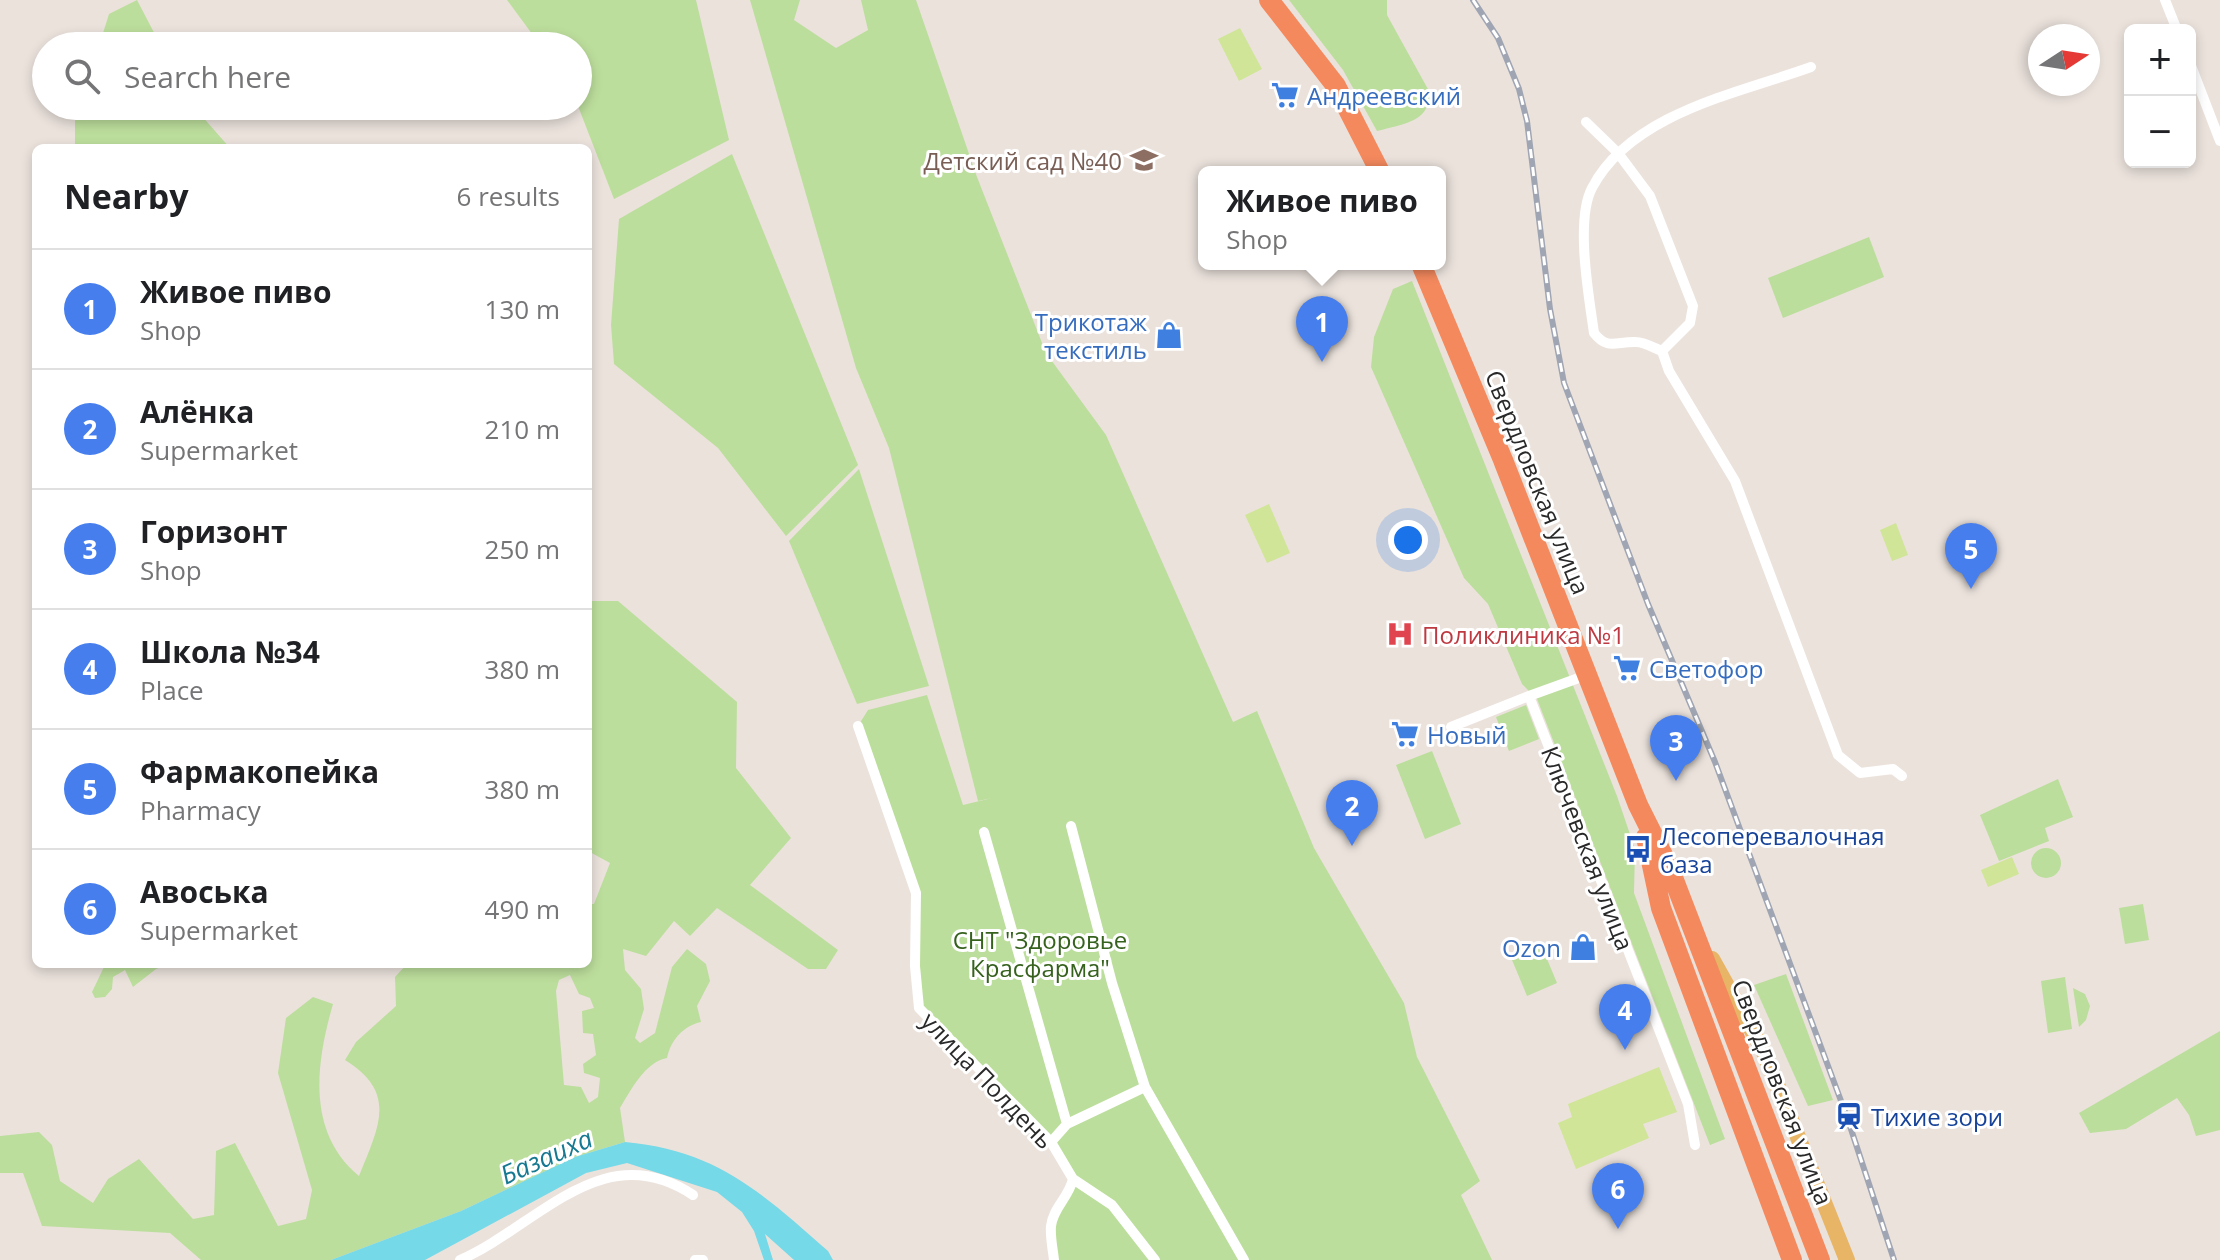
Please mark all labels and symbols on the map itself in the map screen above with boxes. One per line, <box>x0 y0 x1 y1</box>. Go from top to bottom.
north arrow <box>2028 24 2100 96</box>
place label: Андреевский <box>1307 79 1461 112</box>
supermarket icon: Андреевский <box>1270 80 1300 110</box>
place label: Детский сад №40 <box>923 144 1122 177</box>
school or university icon: Детский сад №40 <box>1129 145 1159 175</box>
pin: 1 <box>1296 296 1348 362</box>
place label: Трикотаж текстиль <box>1035 305 1147 366</box>
shop icon: Трикотаж текстиль <box>1154 320 1184 350</box>
street label: Свердловская улица <box>1478 365 1598 599</box>
your location <box>1388 520 1428 560</box>
pin: 5 <box>1945 523 1997 589</box>
place label: Поликлиника №1 <box>1422 618 1625 651</box>
hospital icon: Поликлиника №1 <box>1385 619 1415 649</box>
place label: Светофор <box>1649 652 1763 685</box>
supermarket icon: Светофор <box>1612 653 1642 683</box>
pin: 3 <box>1650 715 1702 781</box>
place label: Новый <box>1427 718 1507 751</box>
supermarket icon: Новый <box>1390 719 1420 749</box>
street label: Ключевская улица <box>1534 741 1642 955</box>
pin: 2 <box>1326 780 1378 846</box>
place label: Лесоперевалочная база <box>1660 819 1884 880</box>
bus stop icon: Лесоперевалочная база <box>1623 834 1653 864</box>
park label: СНТ "Здоровье Красфарма" <box>953 923 1127 984</box>
place label: Ozon <box>1502 931 1561 964</box>
shop icon: Ozon <box>1568 932 1598 962</box>
street label: Свердловская улица <box>1725 975 1841 1209</box>
pin: 4 <box>1599 984 1651 1050</box>
street label: улица Полдень <box>914 1005 1062 1155</box>
place label: Тихие зори <box>1871 1100 2003 1133</box>
station icon: Тихие зори <box>1834 1101 1864 1131</box>
water label: Базаиха <box>494 1120 598 1192</box>
pin: 6 <box>1592 1163 1644 1229</box>

